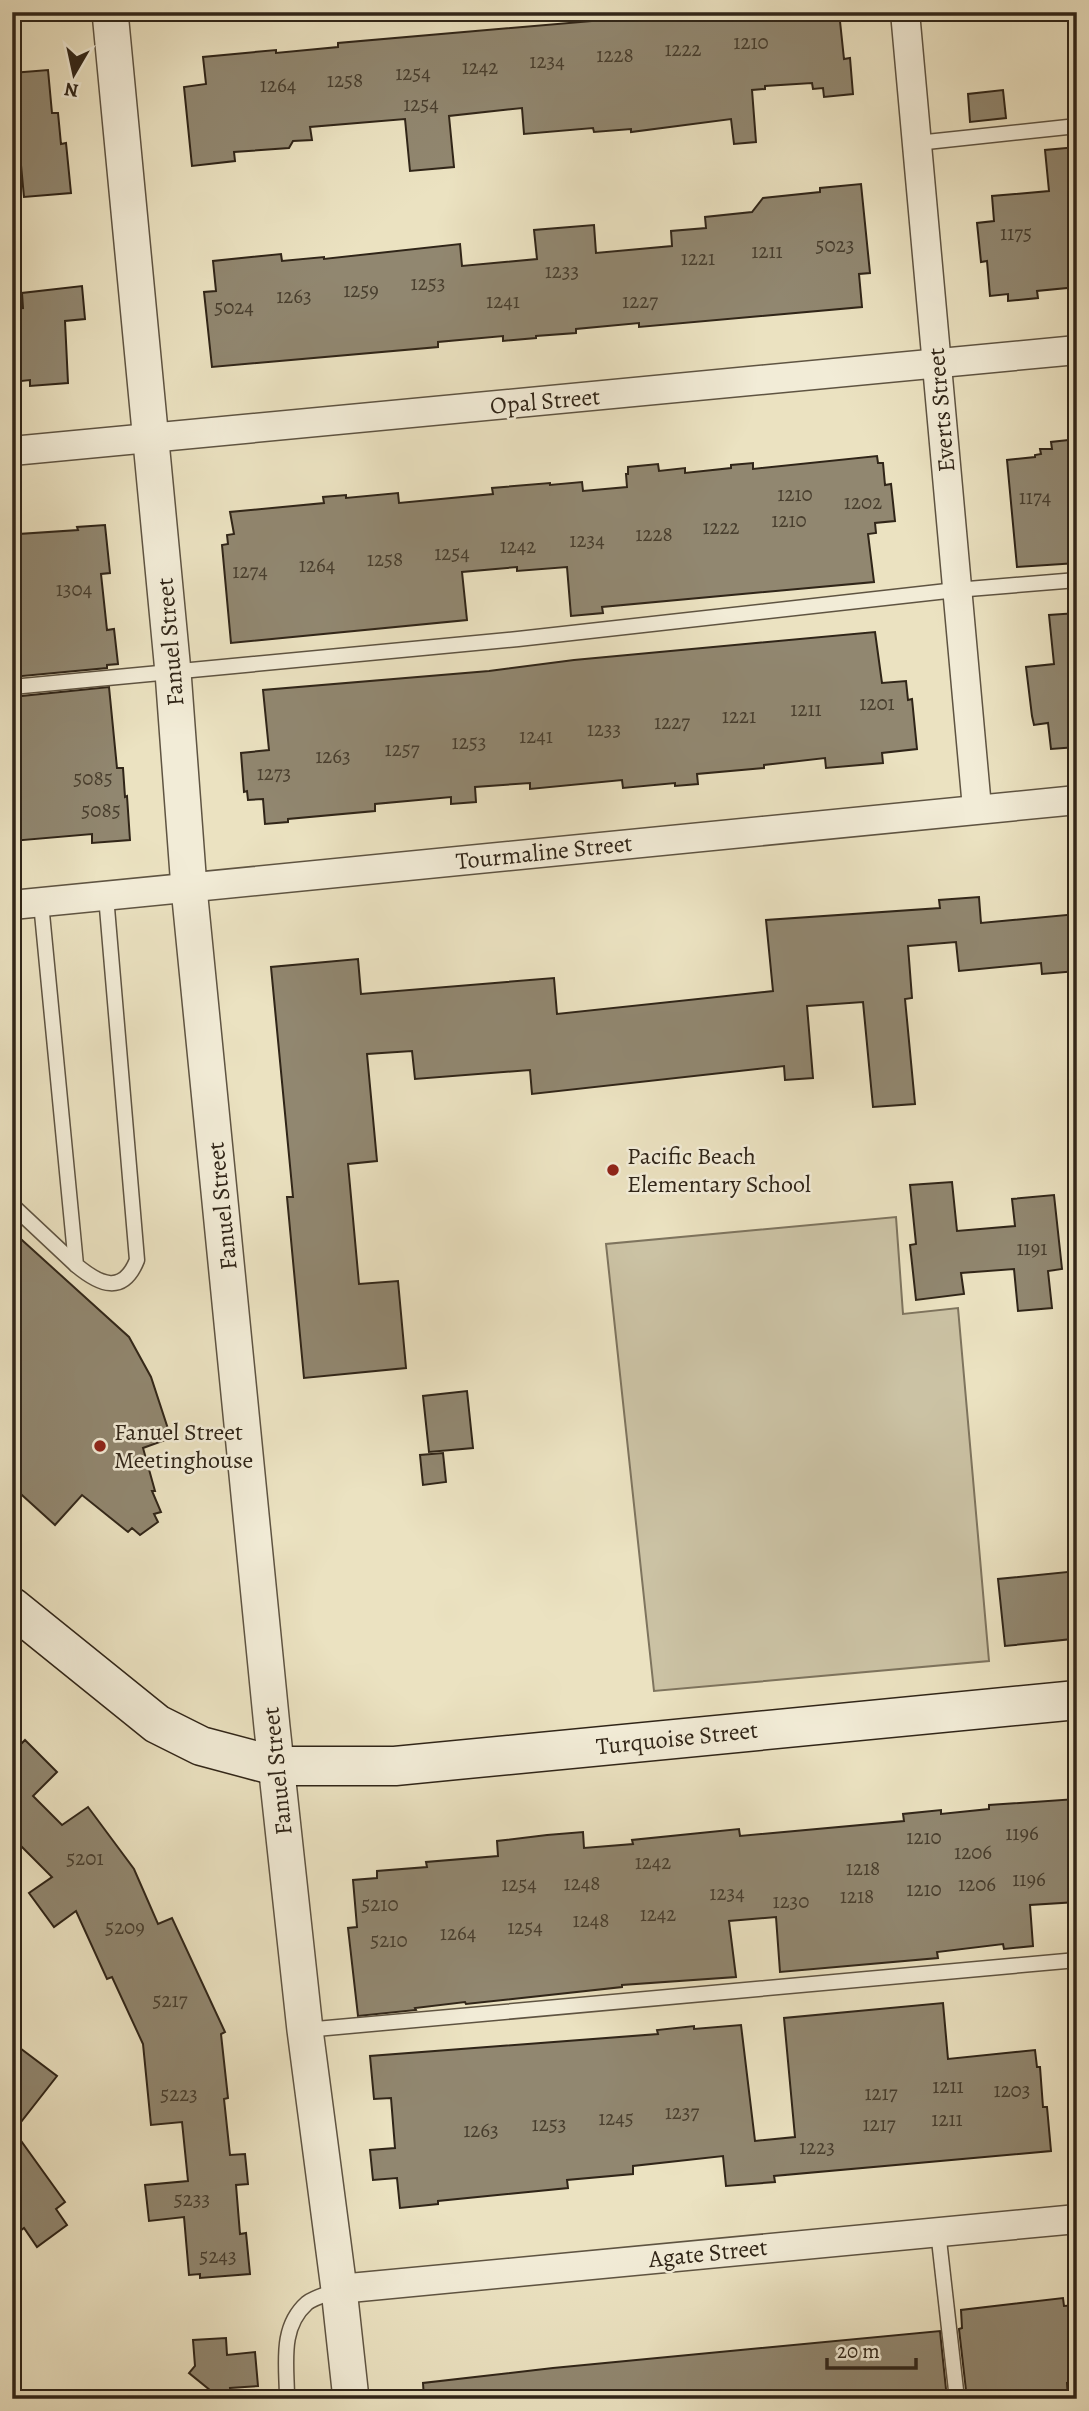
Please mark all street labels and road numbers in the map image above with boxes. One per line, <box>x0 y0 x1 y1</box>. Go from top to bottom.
street label: Everts Street <box>920 346 962 474</box>
street label: Opal Street <box>489 380 601 422</box>
street label: Fanuel Street <box>148 576 192 708</box>
street label: Tourmaline Street <box>454 827 634 877</box>
street label: Fanuel Street <box>199 1140 245 1272</box>
street label: Fanuel Street <box>254 1705 300 1837</box>
street label: Turquoise Street <box>594 1714 760 1762</box>
street label: Agate Street <box>646 2231 769 2275</box>

